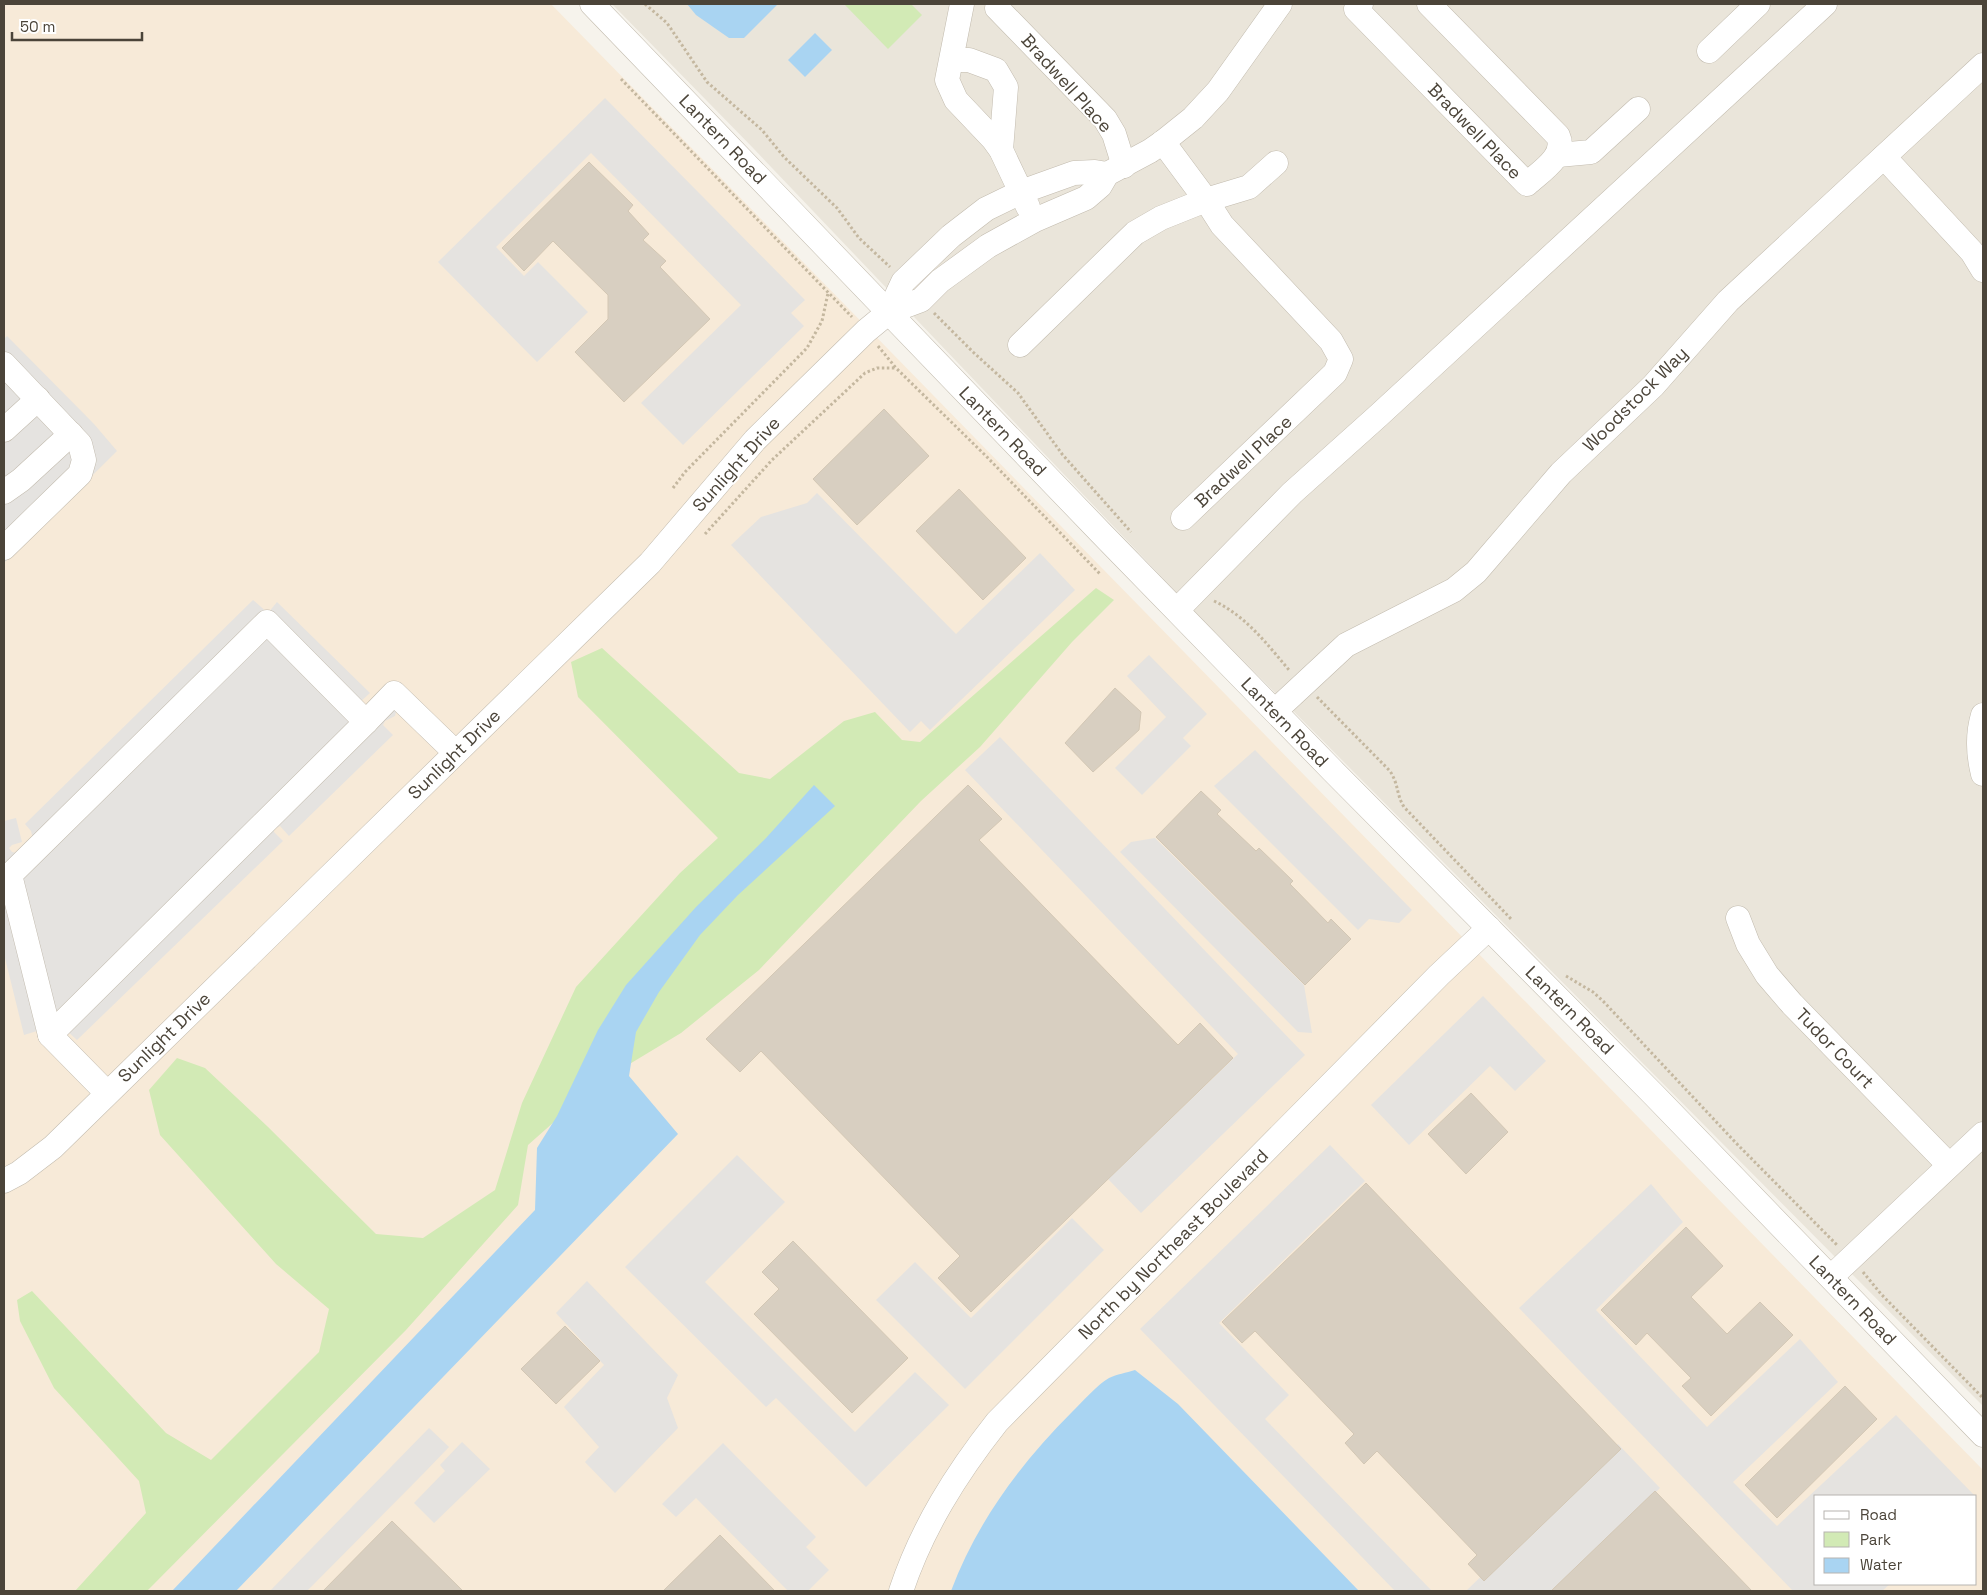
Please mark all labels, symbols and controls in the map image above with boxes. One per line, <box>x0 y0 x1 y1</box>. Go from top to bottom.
scale bar <box>12 10 142 42</box>
text: 50 m <box>20 17 55 36</box>
street label: Bradwell Place <box>1017 29 1117 137</box>
street label: Bradwell Place <box>1423 78 1527 184</box>
street label: Lantern Road <box>674 89 772 189</box>
street label: Woodstock Way <box>1578 342 1692 456</box>
street label: Lantern Road <box>954 381 1052 481</box>
street label: Bradwell Place <box>1189 410 1297 512</box>
street label: Sunlight Drive <box>687 412 785 516</box>
street label: Lantern Road <box>1236 672 1334 772</box>
street label: Sunlight Drive <box>403 704 505 804</box>
street label: Lantern Road <box>1521 961 1619 1059</box>
street label: Sunlight Drive <box>113 987 215 1087</box>
street label: Tudor Court <box>1791 1003 1879 1093</box>
street label: North by Northeast Boulevard <box>1073 1144 1273 1344</box>
street label: Lantern Road <box>1804 1250 1902 1350</box>
legend <box>1814 1495 1977 1585</box>
text: Road <box>1860 1505 1897 1524</box>
text: Park <box>1860 1530 1891 1549</box>
text: Water <box>1860 1555 1903 1574</box>

